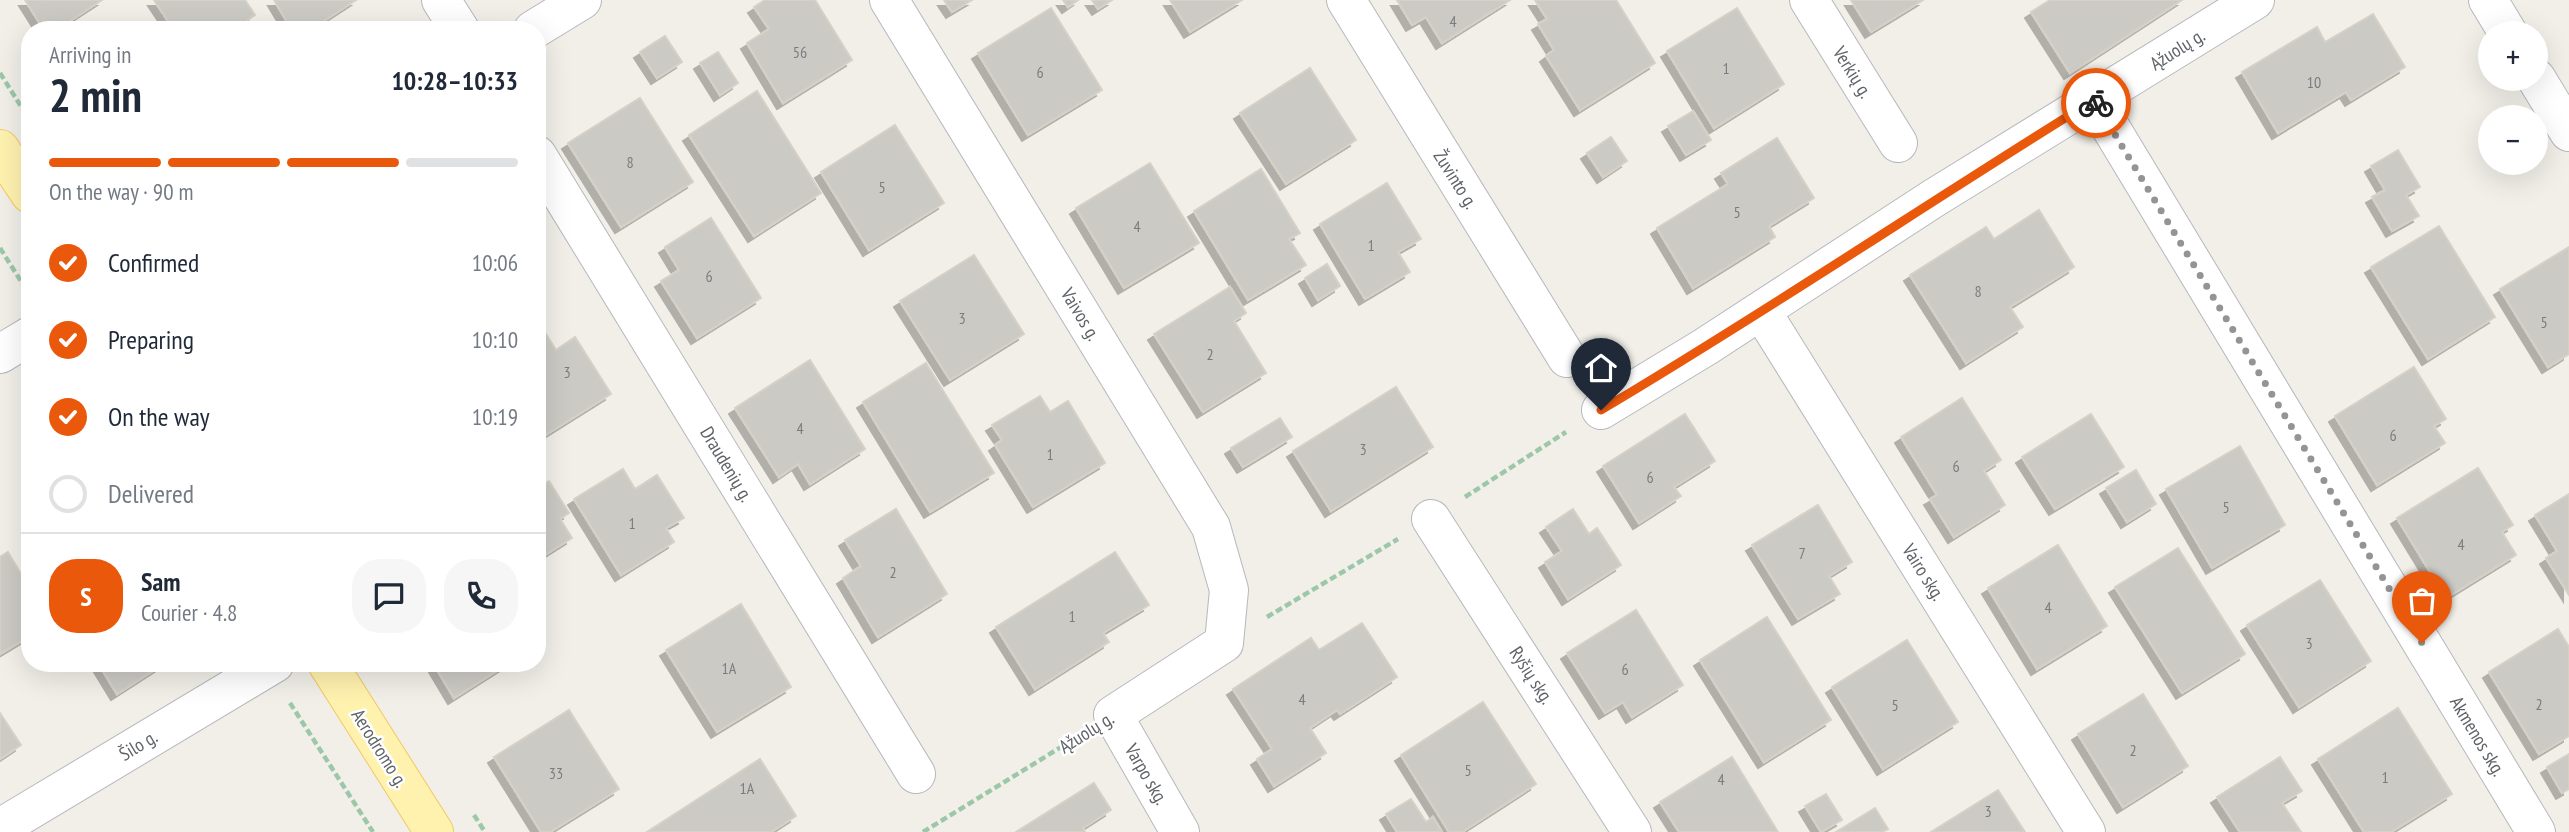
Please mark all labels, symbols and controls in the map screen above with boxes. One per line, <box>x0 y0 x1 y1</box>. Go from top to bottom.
house number: 4 <box>1449 11 1457 31</box>
map controls <box>2478 21 2548 175</box>
button: + <box>2478 21 2548 91</box>
street label: Ąžuolų g. <box>2145 23 2209 75</box>
text: Arriving in <box>49 40 131 69</box>
street label: Verkių g. <box>1827 41 1878 102</box>
house number: 56 <box>793 42 807 62</box>
house number: 1 <box>1722 58 1730 78</box>
house number: 6 <box>1036 62 1044 82</box>
text: 10:28–10:33 <box>391 64 518 97</box>
text: 2 min <box>49 65 142 125</box>
courier <box>2061 68 2131 138</box>
house number: 10 <box>2307 72 2321 92</box>
icon: bike <box>2077 84 2115 122</box>
button: − <box>2478 105 2548 175</box>
street label: Žuvinto g. <box>1429 145 1483 213</box>
house number: 8 <box>626 152 634 172</box>
text: On the way · 90 m <box>49 177 193 206</box>
house number: 5 <box>878 177 886 197</box>
house number: 5 <box>1733 202 1741 222</box>
house number: 4 <box>1133 216 1141 236</box>
house number: 1 <box>1367 235 1375 255</box>
icon: check <box>49 244 87 282</box>
text: Confirmed <box>108 246 199 279</box>
text: 10:06 <box>472 248 518 277</box>
house number: 6 <box>705 266 713 286</box>
house number: 8 <box>1974 281 1982 301</box>
street label: Vaivos g. <box>1055 282 1106 345</box>
house number: 3 <box>958 308 966 328</box>
house number: 5 <box>2540 312 2548 332</box>
icon: check <box>49 321 87 359</box>
text: Preparing <box>108 323 194 356</box>
text: 10:10 <box>472 325 518 354</box>
pin <box>1571 338 1631 410</box>
house number: 2 <box>1206 344 1214 364</box>
icon: home <box>1582 349 1620 387</box>
house number: 3 <box>563 362 571 382</box>
icon: check <box>49 398 87 436</box>
text: On the way <box>108 400 210 433</box>
text: 10:19 <box>472 402 518 431</box>
house number: 4 <box>796 418 804 438</box>
street label: Draudenių g. <box>695 422 759 506</box>
house number: 6 <box>2389 425 2397 445</box>
house number: 3 <box>1359 439 1367 459</box>
house number: 1 <box>1046 444 1054 464</box>
house number: 6 <box>1952 456 1960 476</box>
house number: 6 <box>1646 467 1654 487</box>
text: Delivered <box>108 477 194 510</box>
house number: 5 <box>2222 497 2230 517</box>
house number: 1 <box>628 513 636 533</box>
house number: 4 <box>2457 534 2465 554</box>
street label: Vairo skg. <box>1897 538 1951 605</box>
house number: 7 <box>1798 543 1806 563</box>
button: chat <box>352 559 426 633</box>
button: phone <box>444 559 518 633</box>
house number: 2 <box>889 562 897 582</box>
text: Sam <box>141 565 180 598</box>
pin <box>2392 571 2452 643</box>
text: S <box>80 580 92 613</box>
icon: bag <box>2403 582 2441 620</box>
house number: 4 <box>2044 597 2052 617</box>
text: Courier · 4.8 <box>141 598 237 627</box>
house number: 1 <box>1068 606 1076 626</box>
house number: 3 <box>2305 633 2313 653</box>
street label: Ryšių skg. <box>1505 642 1559 708</box>
house number: 1A <box>722 658 737 678</box>
house number: 6 <box>1621 659 1629 679</box>
house number: 4 <box>1298 689 1306 709</box>
street label: Akmenos skg. <box>2445 692 2511 780</box>
house number: 2 <box>2535 694 2543 714</box>
house number: 5 <box>1891 695 1899 715</box>
street label: Aerodromo g. <box>347 704 413 792</box>
street label: Ąžuolų g. <box>1054 706 1118 758</box>
street label: Šilo g. <box>114 724 162 766</box>
street label: Varpo skg. <box>1119 738 1174 809</box>
house number: 2 <box>2129 740 2137 760</box>
house number: 5 <box>1464 760 1472 780</box>
house number: 33 <box>549 763 563 783</box>
house number: 1 <box>2381 767 2389 787</box>
house number: 4 <box>1717 769 1725 789</box>
house number: 1A <box>740 778 755 798</box>
house number: 3 <box>1984 801 1992 821</box>

